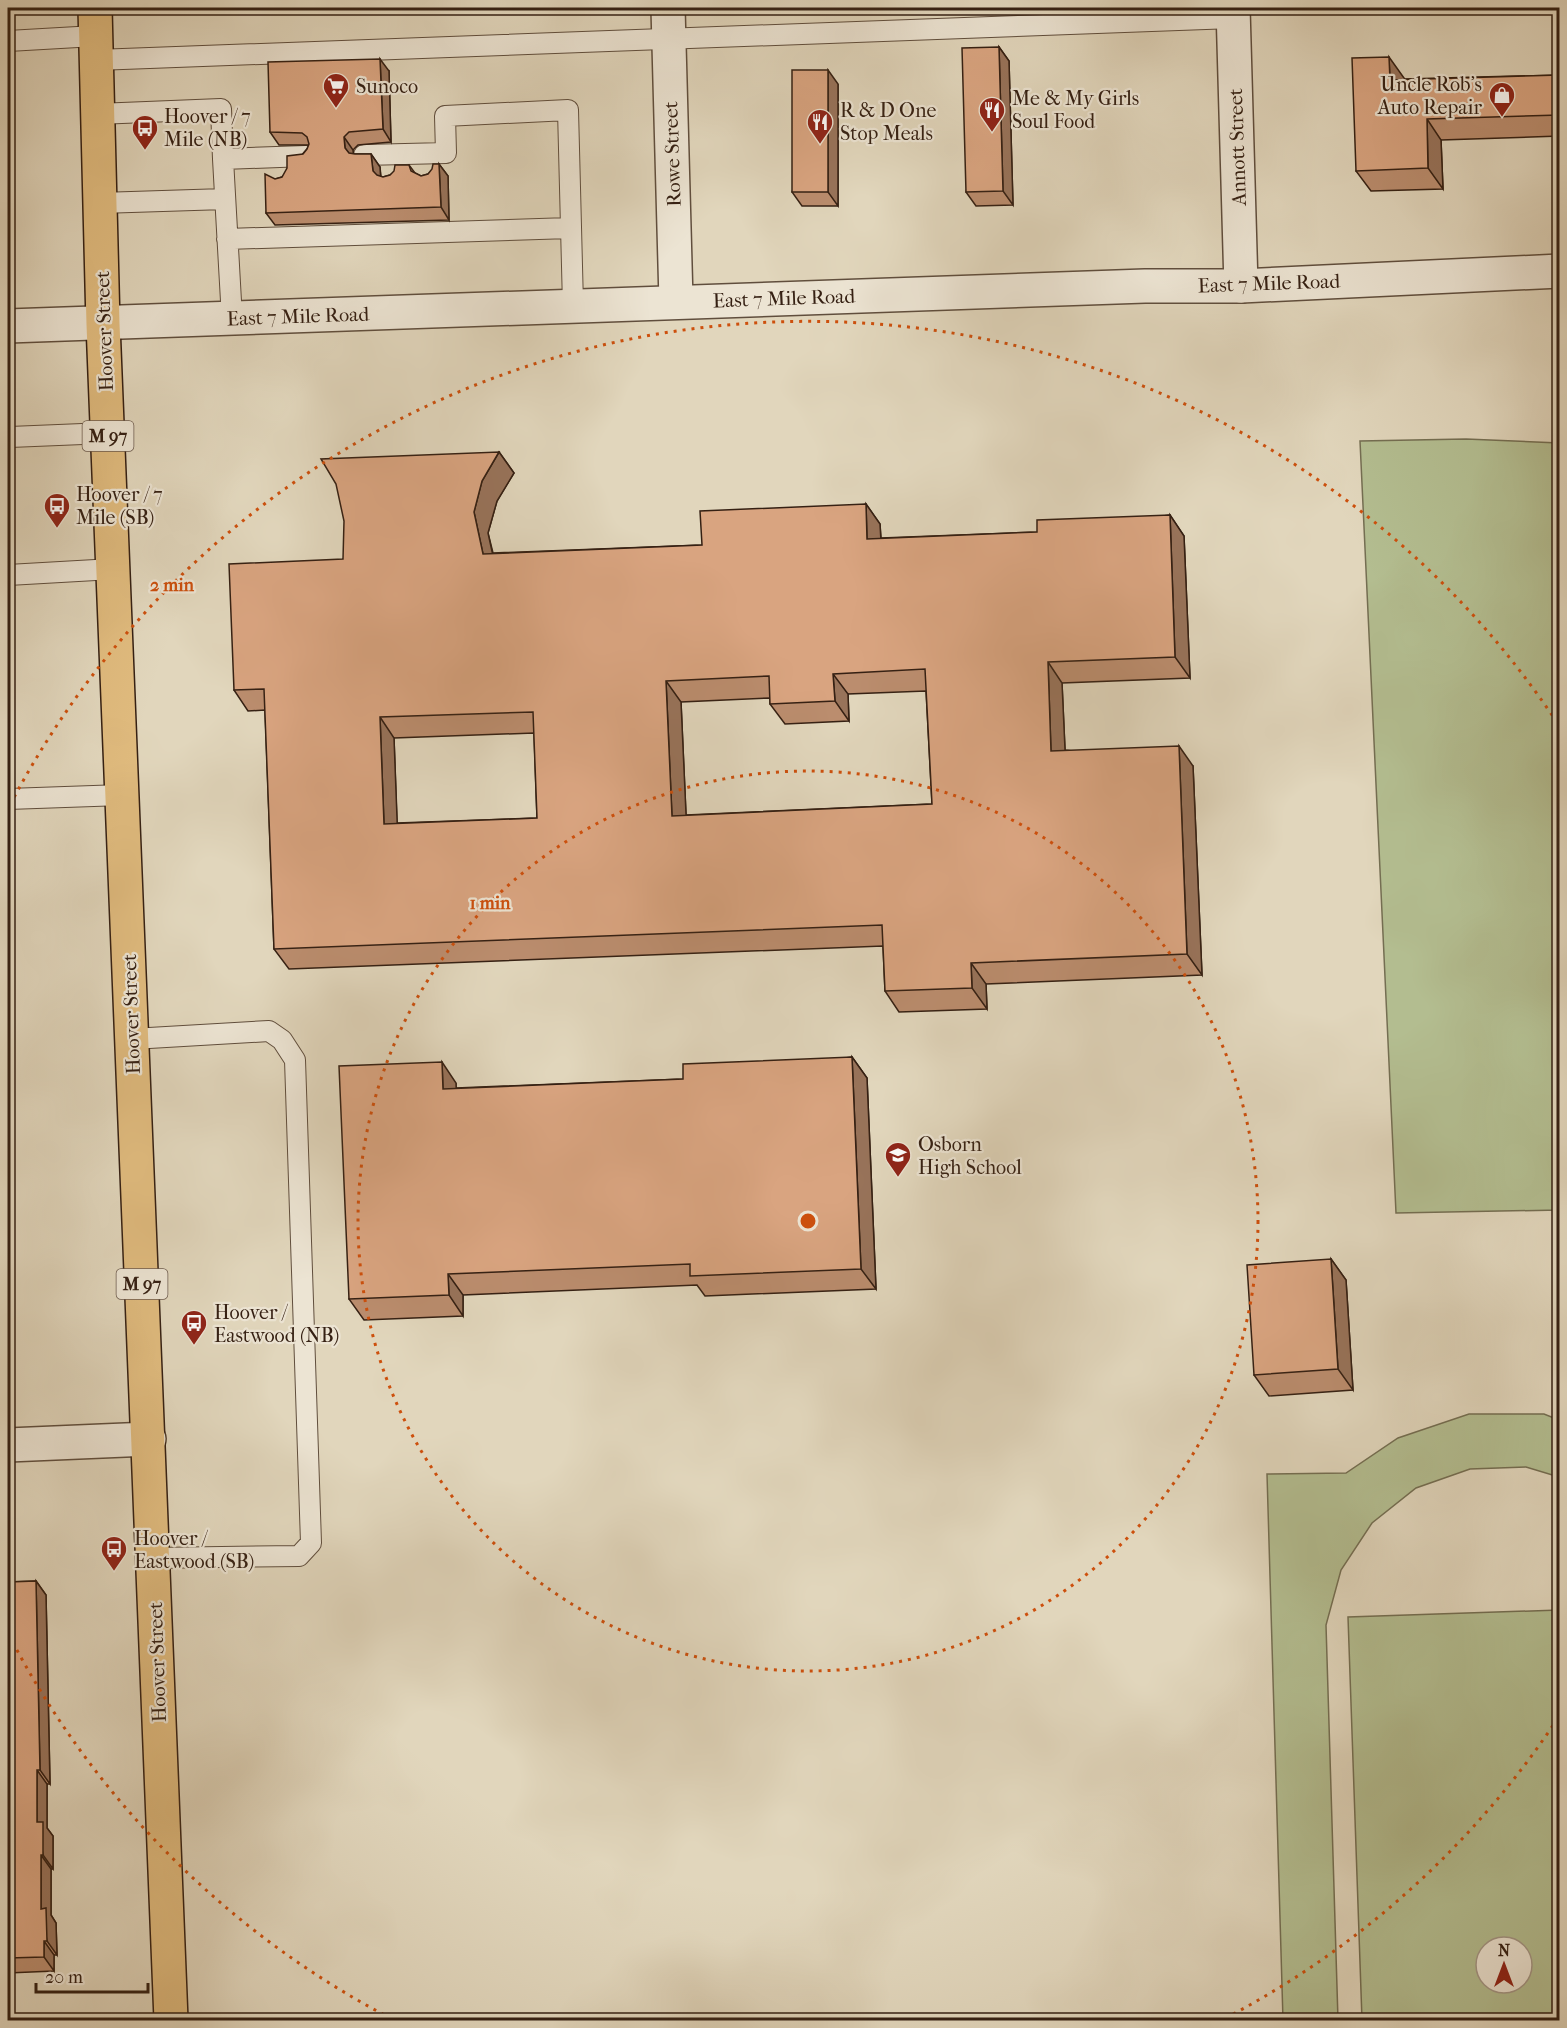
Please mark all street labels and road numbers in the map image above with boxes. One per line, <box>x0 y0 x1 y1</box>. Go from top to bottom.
street label: Annott Street <box>1224 88 1251 207</box>
street label: Rowe Street <box>659 101 686 207</box>
street label: East 7 Mile Road <box>1197 269 1342 297</box>
street label: Hoover Street <box>91 270 118 392</box>
street label: East 7 Mile Road <box>712 284 857 312</box>
street label: East 7 Mile Road <box>226 302 371 330</box>
road number: M 97 <box>82 421 134 451</box>
street label: Hoover Street <box>118 953 145 1075</box>
road number: M 97 <box>116 1269 168 1299</box>
street label: Hoover Street <box>144 1601 171 1723</box>

